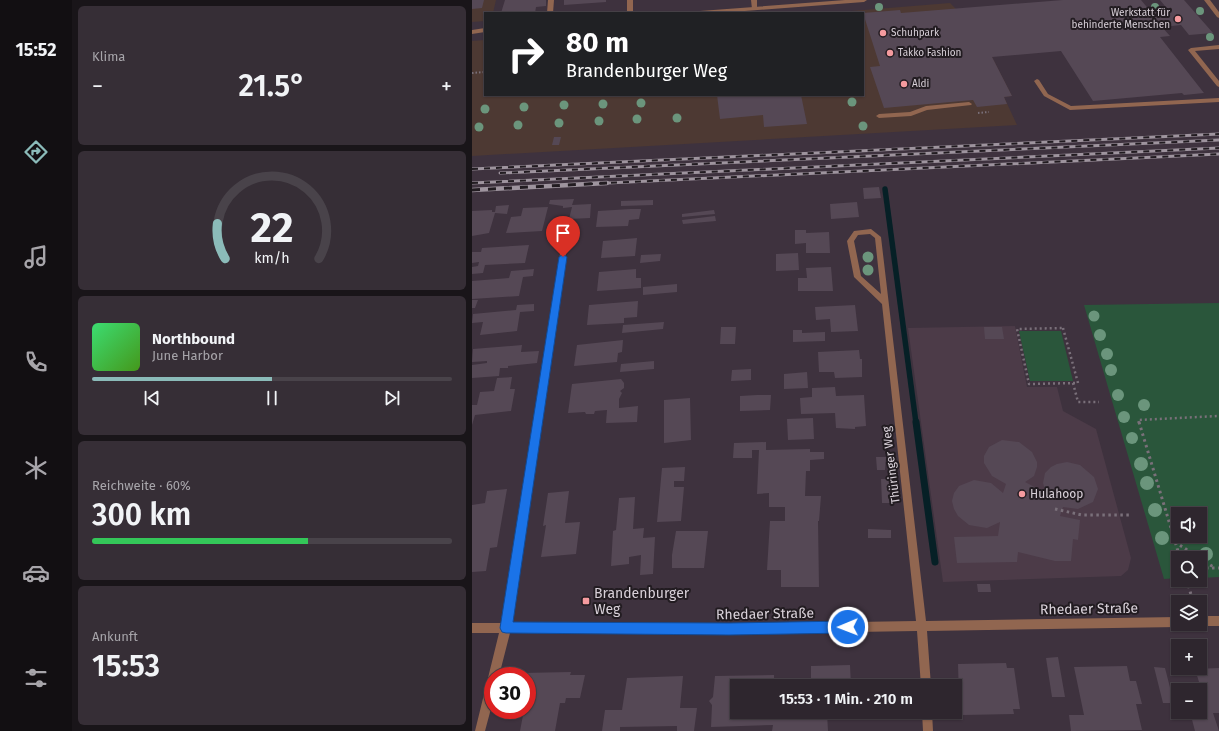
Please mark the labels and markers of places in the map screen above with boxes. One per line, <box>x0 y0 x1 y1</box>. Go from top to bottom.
place label: Werkstatt für behinderte Menschen <box>1072 7 1170 31</box>
marker: Werkstatt für behinderte Menschen <box>1173 14 1183 24</box>
place label: Schuhpark <box>891 27 940 39</box>
marker: Schuhpark <box>878 28 888 38</box>
place label: Takko Fashion <box>898 47 961 59</box>
marker: Takko Fashion <box>885 48 895 58</box>
place label: Aldi <box>912 78 930 90</box>
marker: Aldi <box>899 79 909 89</box>
pin <box>546 216 580 257</box>
place label: Hulahoop <box>1030 487 1083 501</box>
marker: Hulahoop <box>1017 489 1027 499</box>
place label: Brandenburger Weg <box>594 585 690 618</box>
marker: Brandenburger Weg <box>581 596 591 606</box>

